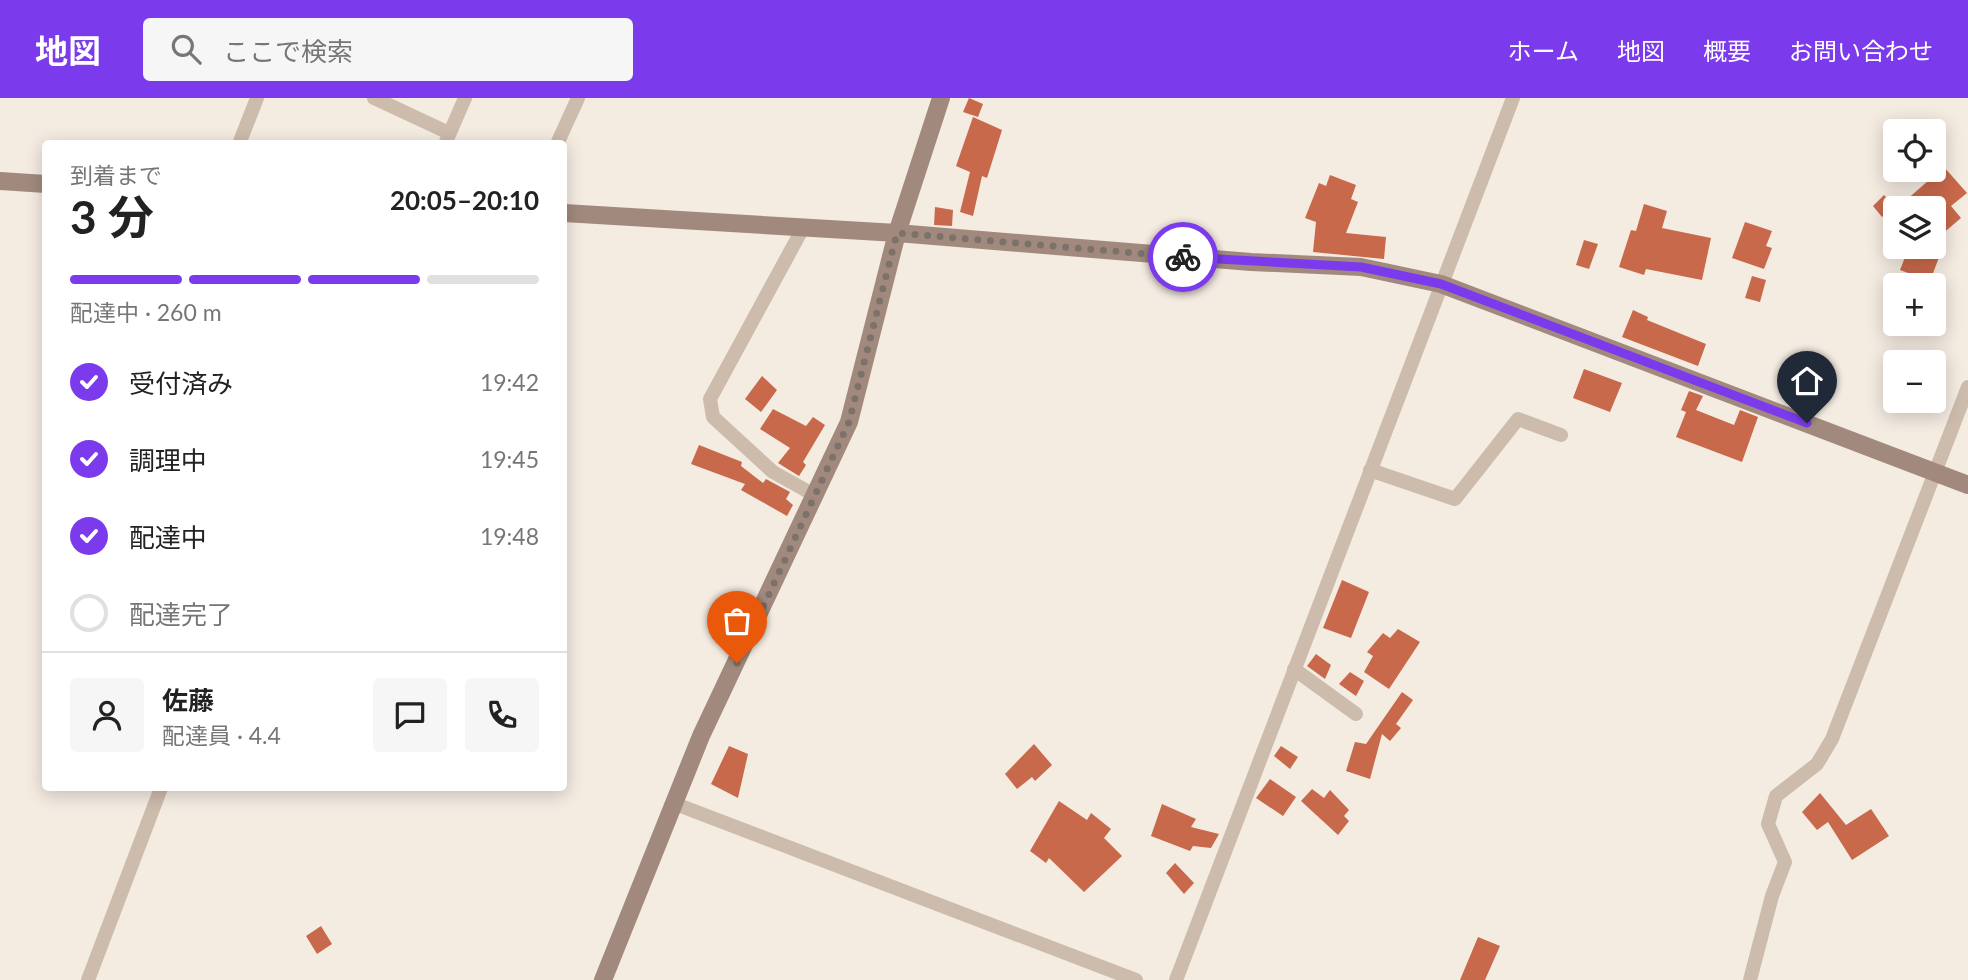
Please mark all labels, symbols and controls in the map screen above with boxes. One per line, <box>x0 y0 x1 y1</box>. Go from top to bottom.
search box <box>143 18 633 81</box>
text: 地図 <box>35 30 101 70</box>
icon: search <box>167 30 205 68</box>
text: ここで検索 <box>223 35 353 67</box>
text: ホーム <box>1508 36 1579 65</box>
text: 地図 <box>1617 36 1665 65</box>
text: 概要 <box>1703 36 1751 65</box>
text: お問い合わせ <box>1789 36 1933 65</box>
map controls <box>1883 119 1946 413</box>
button: locate <box>1883 119 1946 182</box>
text: 到着まで <box>70 161 162 189</box>
text: 20:05–20:10 <box>390 184 539 216</box>
text: 3 分 <box>70 189 154 244</box>
button: layers <box>1883 196 1946 259</box>
courier <box>1148 222 1218 292</box>
icon: bike <box>1164 238 1202 276</box>
button: + <box>1883 273 1946 336</box>
text: 配達中 · 260 m <box>70 298 222 326</box>
button: − <box>1883 350 1946 413</box>
pin <box>1777 351 1837 423</box>
icon: home <box>1788 362 1826 400</box>
icon: check <box>70 363 108 401</box>
text: 受付済み <box>129 367 233 399</box>
text: 19:42 <box>480 368 539 396</box>
icon: check <box>70 440 108 478</box>
text: 調理中 <box>129 444 207 476</box>
text: 19:45 <box>480 445 539 473</box>
icon: check <box>70 517 108 555</box>
text: 配達中 <box>129 521 207 553</box>
text: 19:48 <box>480 522 539 550</box>
pin <box>707 591 767 663</box>
text: 配達完了 <box>129 598 233 630</box>
icon: bag <box>718 602 756 640</box>
button: person <box>70 678 144 752</box>
button: chat <box>373 678 447 752</box>
button: phone <box>465 678 539 752</box>
text: 佐藤 <box>162 684 214 716</box>
text: 配達員 · 4.4 <box>162 721 281 749</box>

